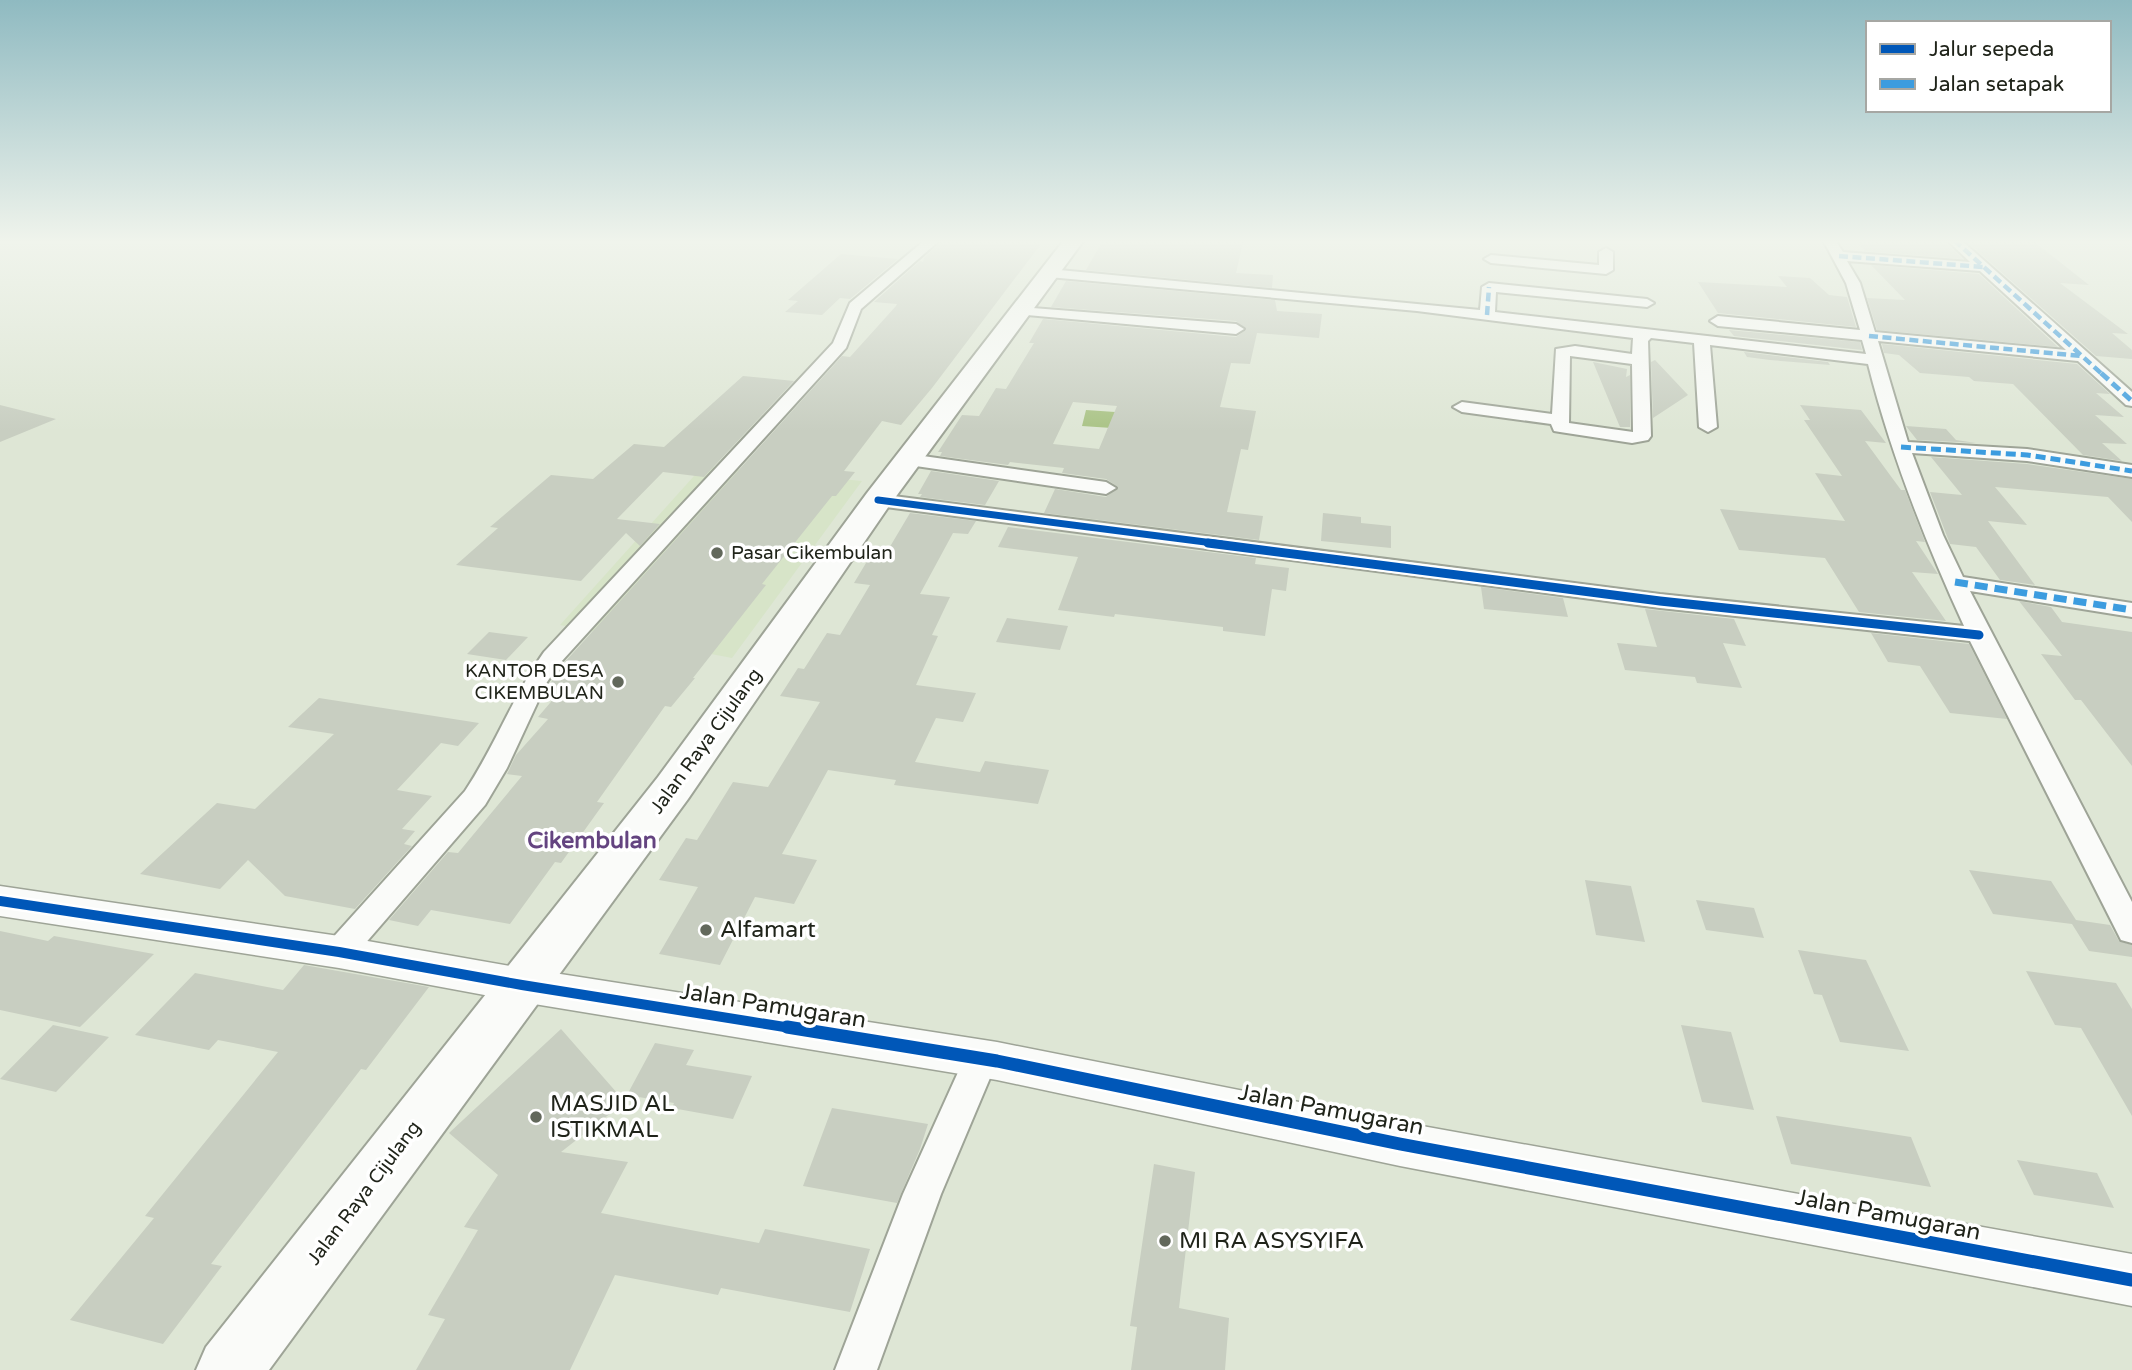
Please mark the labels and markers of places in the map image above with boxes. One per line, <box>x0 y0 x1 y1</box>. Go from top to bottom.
place label: Pasar Cikembulan <box>731 542 893 564</box>
marker: Pasar Cikembulan <box>709 545 725 561</box>
place label: KANTOR DESA CIKEMBULAN <box>465 660 604 704</box>
marker: KANTOR DESA CIKEMBULAN <box>610 674 626 690</box>
place label: Alfamart <box>720 916 816 944</box>
marker: Alfamart <box>698 922 714 938</box>
place label: MASJID AL ISTIKMAL <box>550 1090 674 1144</box>
marker: MASJID AL ISTIKMAL <box>528 1109 544 1125</box>
place label: MI RA ASYSYIFA <box>1179 1227 1364 1255</box>
marker: MI RA ASYSYIFA <box>1157 1233 1173 1249</box>

